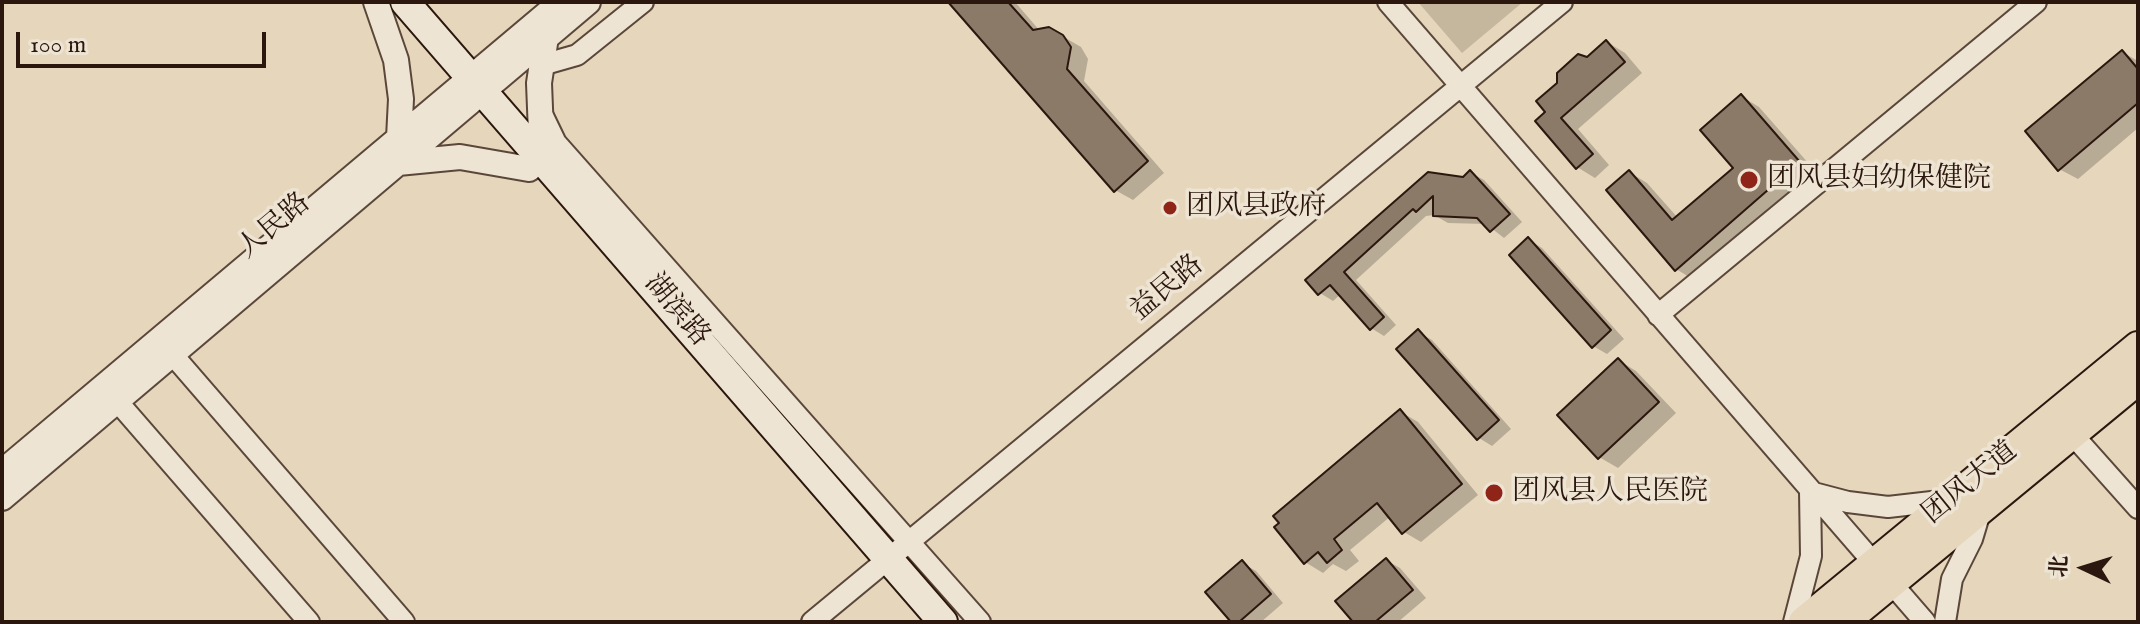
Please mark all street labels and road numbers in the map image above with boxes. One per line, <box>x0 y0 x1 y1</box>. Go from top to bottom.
street label: 人民路 <box>232 187 318 267</box>
street label: 益民路 <box>1125 249 1211 329</box>
street label: 湖滨路 <box>636 268 716 354</box>
street label: 团风大道 <box>1917 436 2025 532</box>

